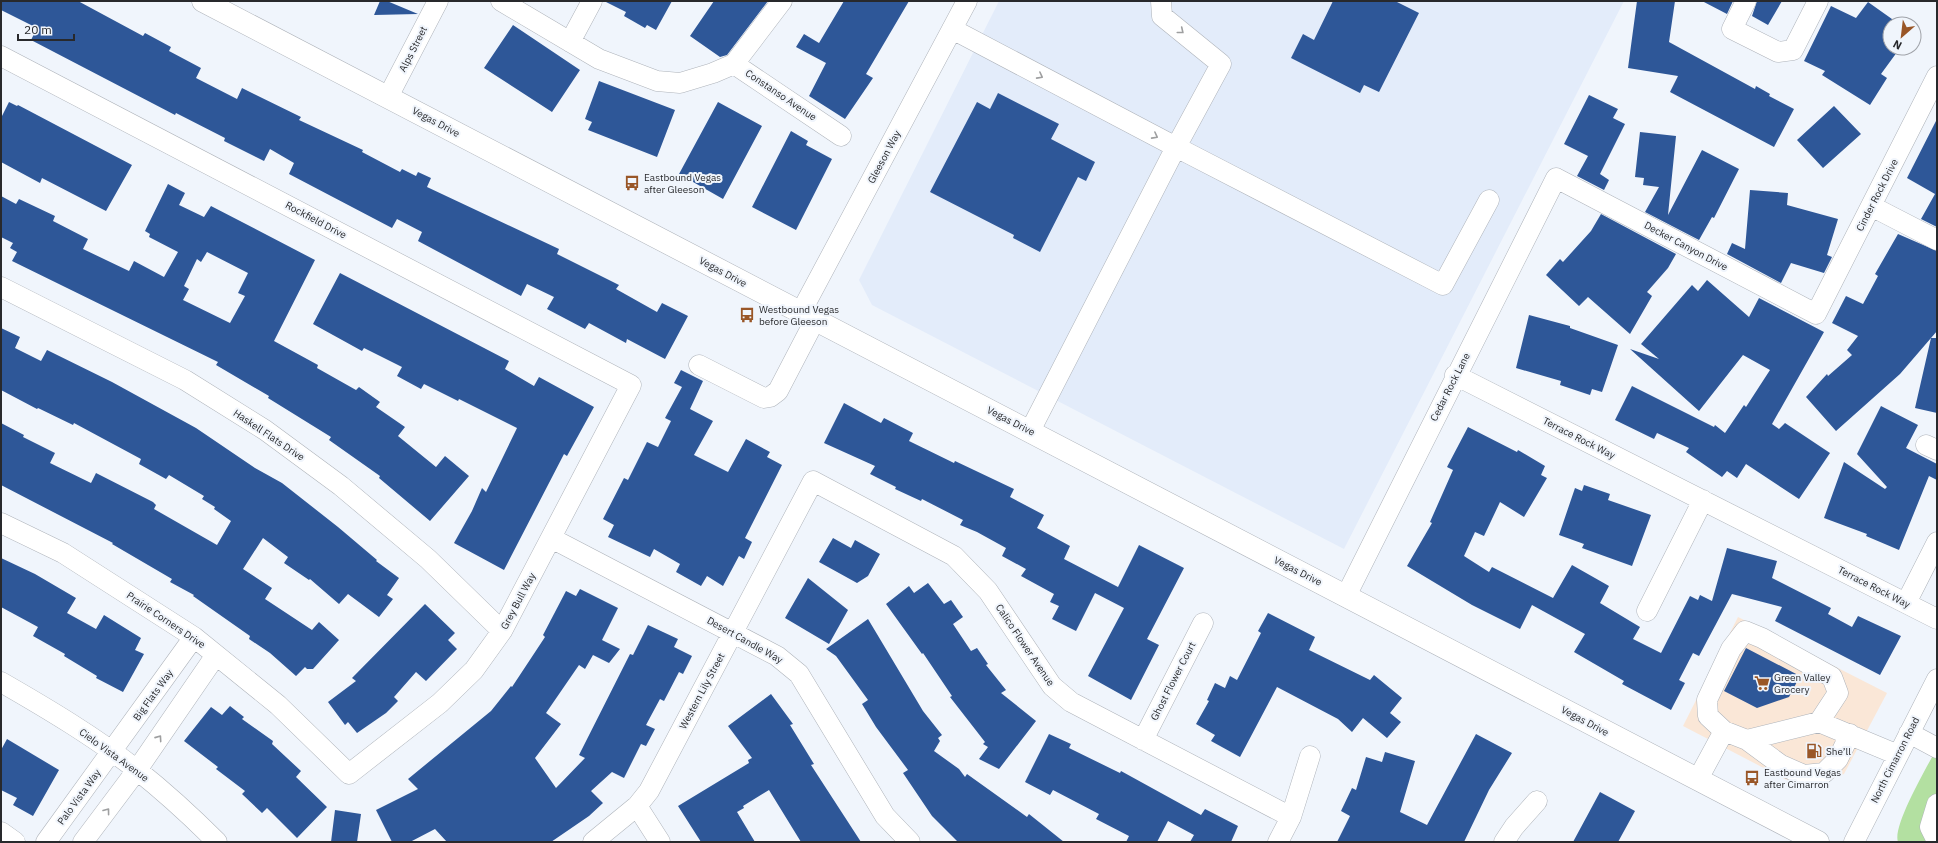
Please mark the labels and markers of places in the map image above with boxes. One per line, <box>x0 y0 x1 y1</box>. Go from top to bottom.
place label: Eastbound Vegas after Gleeson <box>644 171 721 196</box>
bus stop icon: Eastbound Vegas after Gleeson <box>623 174 641 192</box>
place label: Westbound Vegas before Gleeson <box>759 303 839 328</box>
bus stop icon: Westbound Vegas before Gleeson <box>738 306 756 324</box>
place label: Green Valley Grocery <box>1774 671 1831 696</box>
supermarket icon: Green Valley Grocery <box>1753 674 1771 692</box>
fuel station icon: She’ll <box>1805 742 1823 760</box>
place label: She’ll <box>1826 745 1851 758</box>
place label: Eastbound Vegas after Cimarron <box>1764 766 1841 791</box>
bus stop icon: Eastbound Vegas after Cimarron <box>1743 769 1761 787</box>

